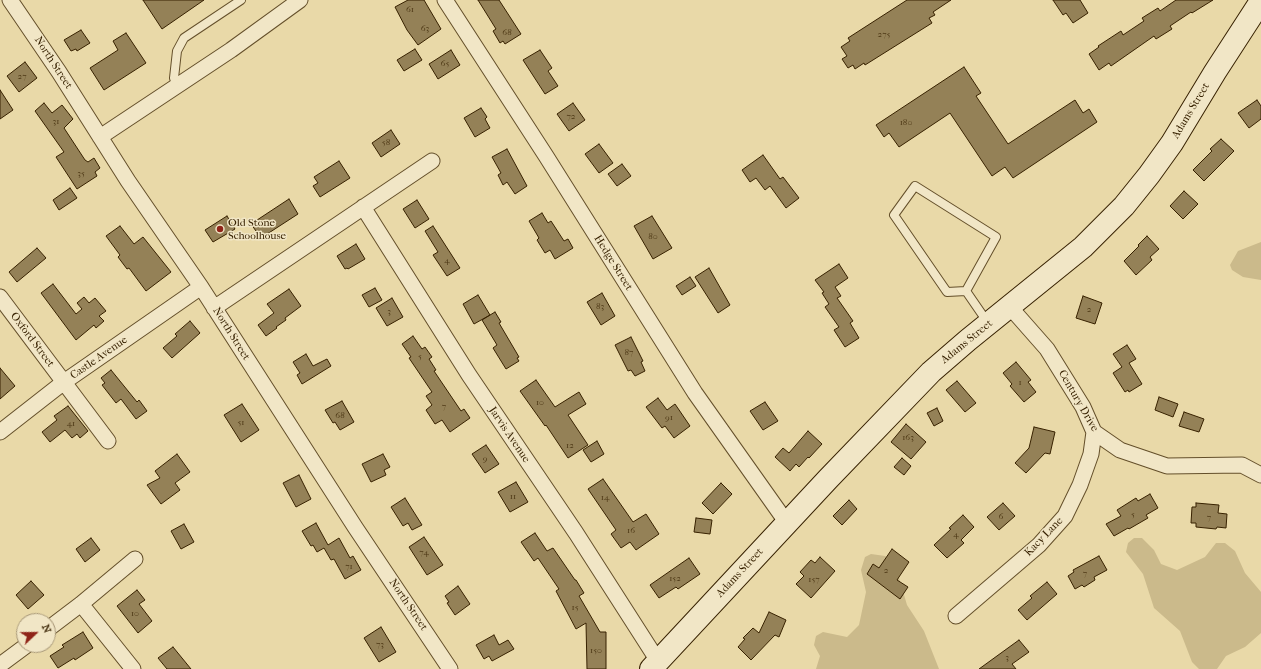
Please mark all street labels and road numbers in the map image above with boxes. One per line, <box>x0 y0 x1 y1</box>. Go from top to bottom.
street label: North Street <box>31 34 75 92</box>
street label: Adams Street <box>1169 81 1213 141</box>
street label: Hedge Street <box>591 233 635 293</box>
street label: North Street <box>210 305 252 363</box>
street label: Oxford Street <box>7 310 57 370</box>
street label: Adams Street <box>938 317 996 367</box>
street label: Castle Avenue <box>68 333 130 383</box>
street label: Century Drive <box>1055 368 1101 434</box>
street label: Jarvis Avenue <box>486 405 532 465</box>
street label: Kacy Lane <box>1022 515 1066 559</box>
street label: Adams Street <box>714 546 766 600</box>
street label: North Street <box>386 576 430 634</box>

